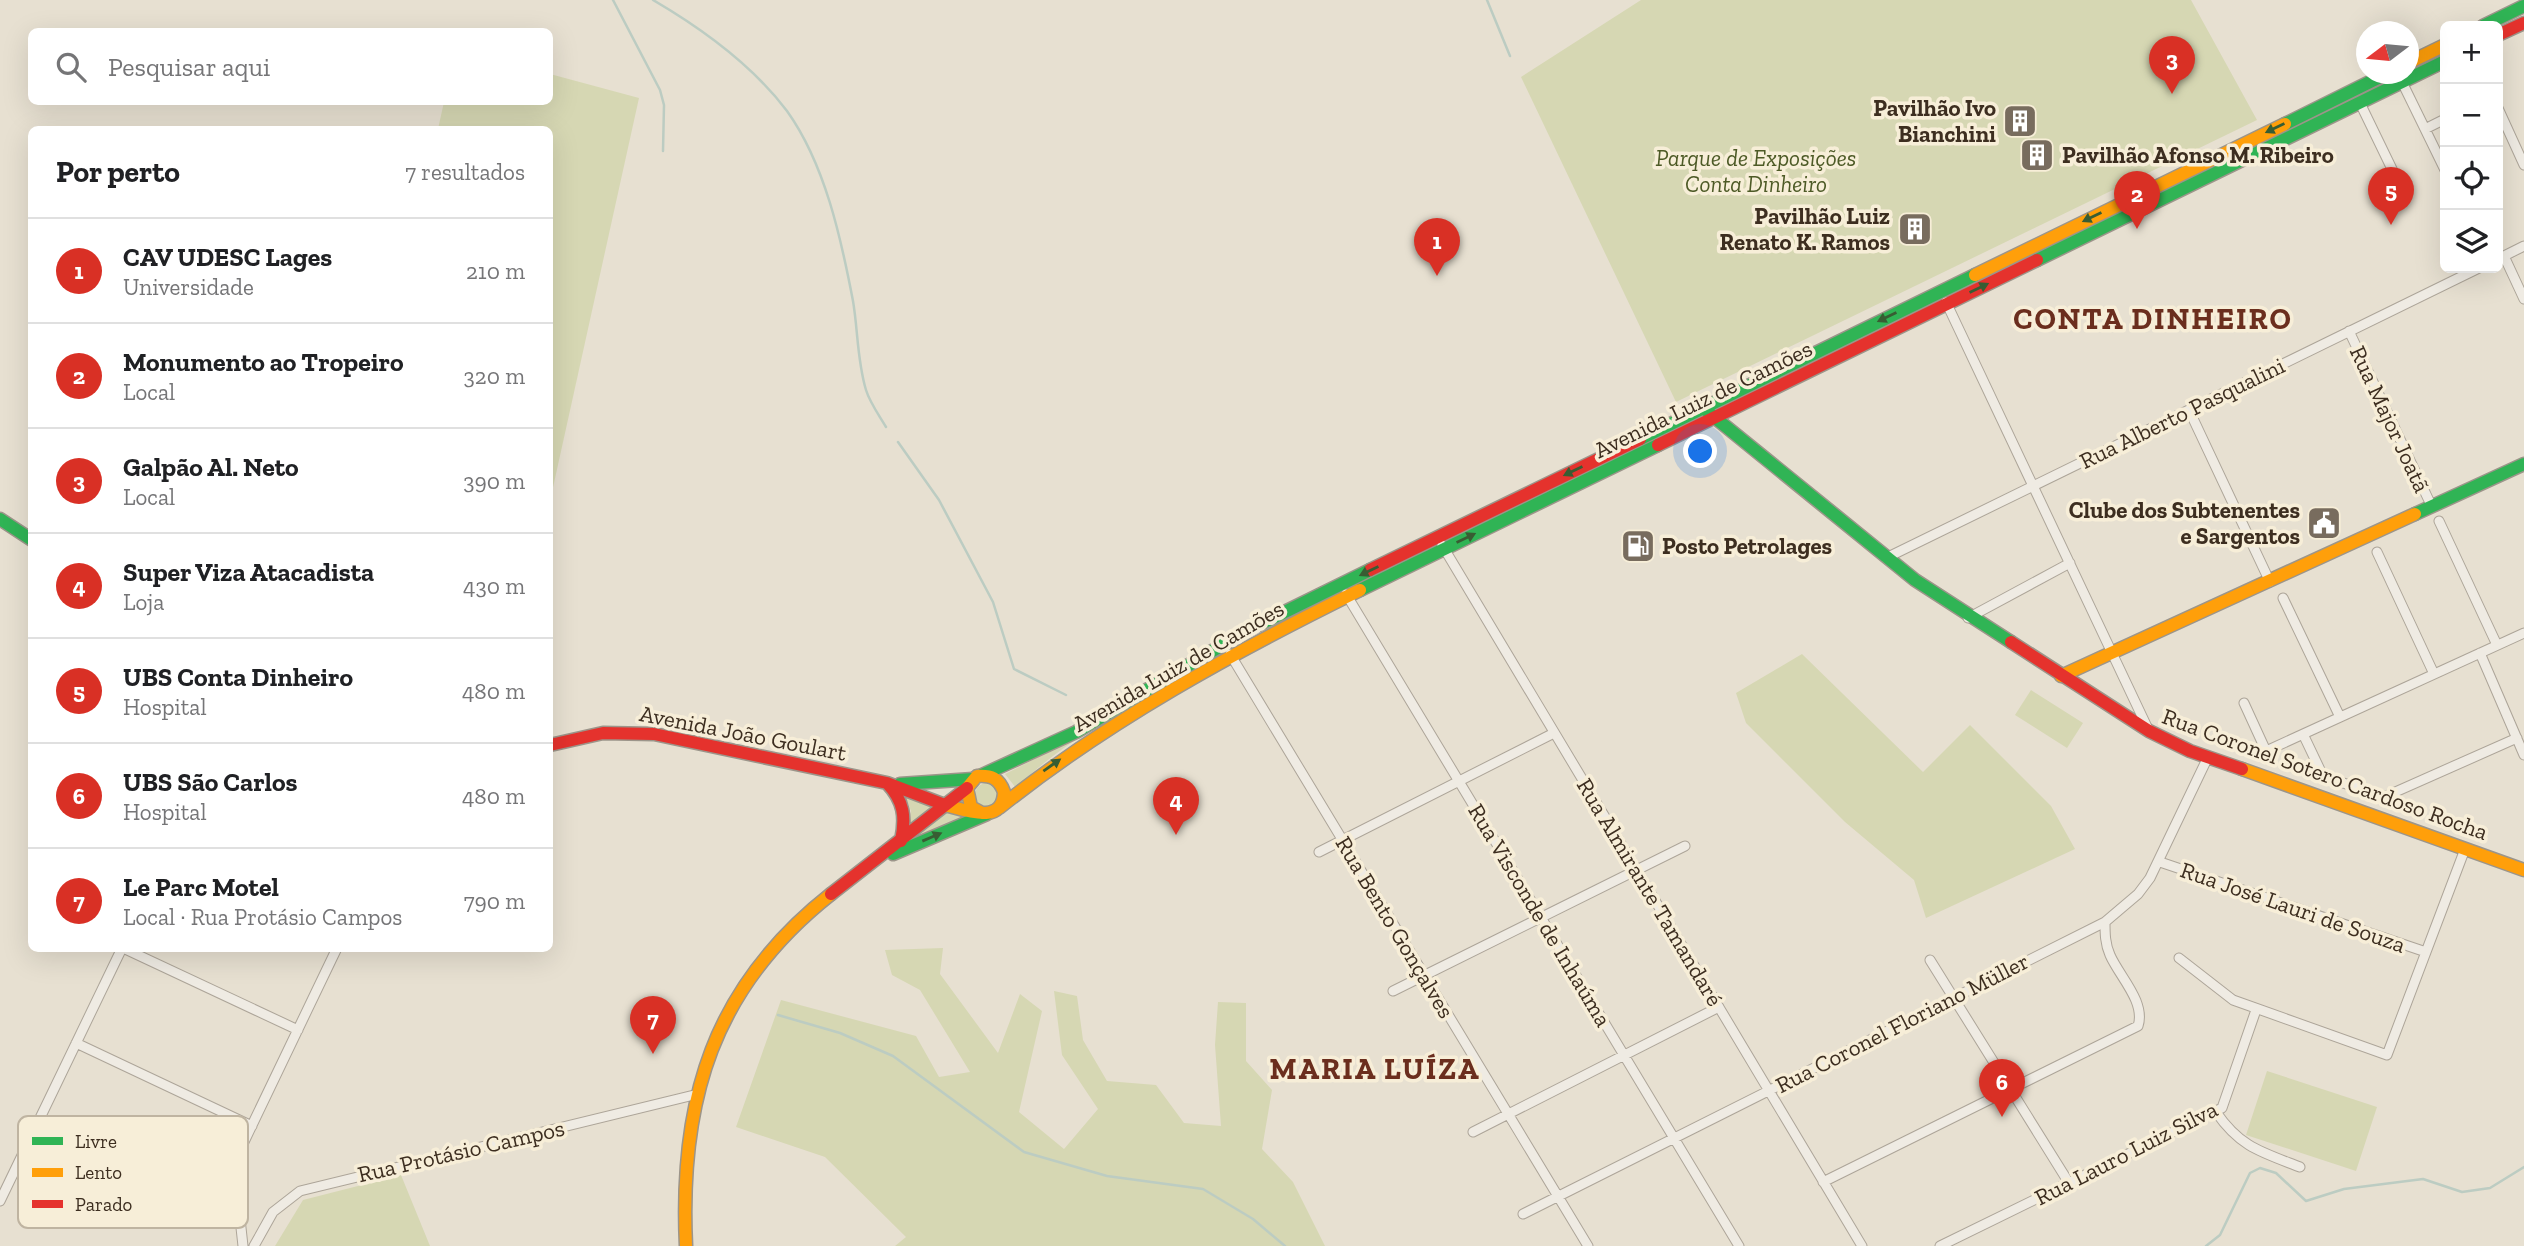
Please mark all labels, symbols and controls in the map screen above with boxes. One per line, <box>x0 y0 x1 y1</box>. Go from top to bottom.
north arrow <box>2356 21 2419 84</box>
map controls <box>2440 21 2503 273</box>
button: + <box>2440 21 2503 84</box>
search box <box>28 28 553 105</box>
pin: 3 <box>2149 36 2195 94</box>
icon: search <box>52 48 90 86</box>
text: Pesquisar aqui <box>108 51 270 83</box>
button: − <box>2440 84 2503 147</box>
place label: Pavilhão Ivo Bianchini <box>1873 94 1996 148</box>
building icon: Pavilhão Ivo Bianchini <box>2001 102 2039 140</box>
one-way arrow <box>2265 122 2285 134</box>
building icon: Pavilhão Afonso M. Ribeiro <box>2018 136 2056 174</box>
place label: Pavilhão Afonso M. Ribeiro <box>2062 141 2334 169</box>
park label: Parque de Exposições Conta Dinheiro <box>1656 144 1856 198</box>
button: locate <box>2440 147 2503 210</box>
text: Por perto <box>56 154 180 190</box>
text: 7 resultados <box>405 158 525 186</box>
pin: 5 <box>2368 167 2414 225</box>
pin: 2 <box>2114 171 2160 229</box>
place label: Pavilhão Luiz Renato K. Ramos <box>1720 202 1890 256</box>
building icon: Pavilhão Luiz Renato K. Ramos <box>1896 210 1934 248</box>
button: layers <box>2440 210 2503 273</box>
one-way arrow <box>2082 212 2102 223</box>
pin: 1 <box>1414 218 1460 276</box>
text: CAV UDESC Lages <box>123 241 332 273</box>
text: 1 <box>74 257 84 285</box>
text: 210 m <box>466 257 525 285</box>
text: Universidade <box>123 273 254 301</box>
one-way arrow <box>1969 283 1989 294</box>
district label: CONTA DINHEIRO <box>2013 301 2293 337</box>
one-way arrow <box>1877 312 1897 323</box>
street label: Avenida Luiz de Camões <box>1589 334 1817 464</box>
street label: Rua Major Joatã <box>2344 341 2436 497</box>
text: Monumento ao Tropeiro <box>123 346 404 378</box>
street label: Rua Alberto Pasqualini <box>2075 351 2289 475</box>
text: 2 <box>73 362 85 390</box>
text: 320 m <box>464 362 525 390</box>
text: Local <box>123 378 175 406</box>
your location <box>1683 434 1717 468</box>
text: Galpão Al. Neto <box>123 451 299 483</box>
one-way arrow <box>1563 465 1583 477</box>
text: 3 <box>73 467 85 495</box>
text: 390 m <box>463 467 525 495</box>
text: Local <box>123 483 175 511</box>
place label: Clube dos Subtenentes e Sargentos <box>2069 496 2300 550</box>
public building icon: Clube dos Subtenentes e Sargentos <box>2305 504 2343 542</box>
fuel station icon: Posto Petrolages <box>1619 527 1657 565</box>
place label: Posto Petrolages <box>1662 532 1832 560</box>
one-way arrow <box>1456 533 1476 544</box>
text: Super Viza Atacadista <box>123 556 374 588</box>
one-way arrow <box>1359 565 1379 577</box>
text: 4 <box>72 572 86 600</box>
text: 430 m <box>463 572 525 600</box>
text: Loja <box>123 588 164 616</box>
street label: Avenida Luiz de Camões <box>1067 594 1289 738</box>
text: UBS Conta Dinheiro <box>123 661 353 693</box>
text: 5 <box>73 677 85 705</box>
text: 480 m <box>462 677 525 705</box>
text: Hospital <box>123 693 207 721</box>
street label: Avenida João Goulart <box>637 699 849 767</box>
street label: Rua Coronel Sotero Cardoso Rocha <box>2158 702 2492 846</box>
one-way arrow <box>1043 758 1061 772</box>
text: UBS São Carlos <box>123 766 297 798</box>
street label: Rua Almirante Tamandaré <box>1571 773 1729 1011</box>
pin: 4 <box>1153 777 1199 835</box>
text: 6 <box>73 782 85 810</box>
text: 480 m <box>462 782 525 810</box>
text: Hospital <box>123 798 207 826</box>
street label: Rua Visconde de Inhaúma <box>1462 799 1618 1031</box>
street label: Rua Bento Gonçalves <box>1330 831 1460 1023</box>
one-way arrow <box>922 832 943 843</box>
street label: Rua José Lauri de Souza <box>2177 855 2409 959</box>
text: Le Parc Motel <box>123 871 279 903</box>
text: 7 <box>73 887 85 915</box>
text: 790 m <box>464 887 525 915</box>
text: Local · Rua Protásio Campos <box>123 903 402 931</box>
street label: Rua Coronel Floriano Müller <box>1771 947 2033 1099</box>
pin: 7 <box>630 996 676 1054</box>
district label: MARIA LUÍZA <box>1269 1051 1481 1087</box>
pin: 6 <box>1979 1059 2025 1117</box>
street label: Rua Lauro Luiz Silva <box>2030 1095 2222 1211</box>
street label: Rua Protásio Campos <box>355 1114 567 1188</box>
legend <box>18 1116 248 1228</box>
text: Livre <box>75 1130 117 1153</box>
text: Lento <box>75 1161 122 1184</box>
text: Parado <box>75 1193 133 1216</box>

